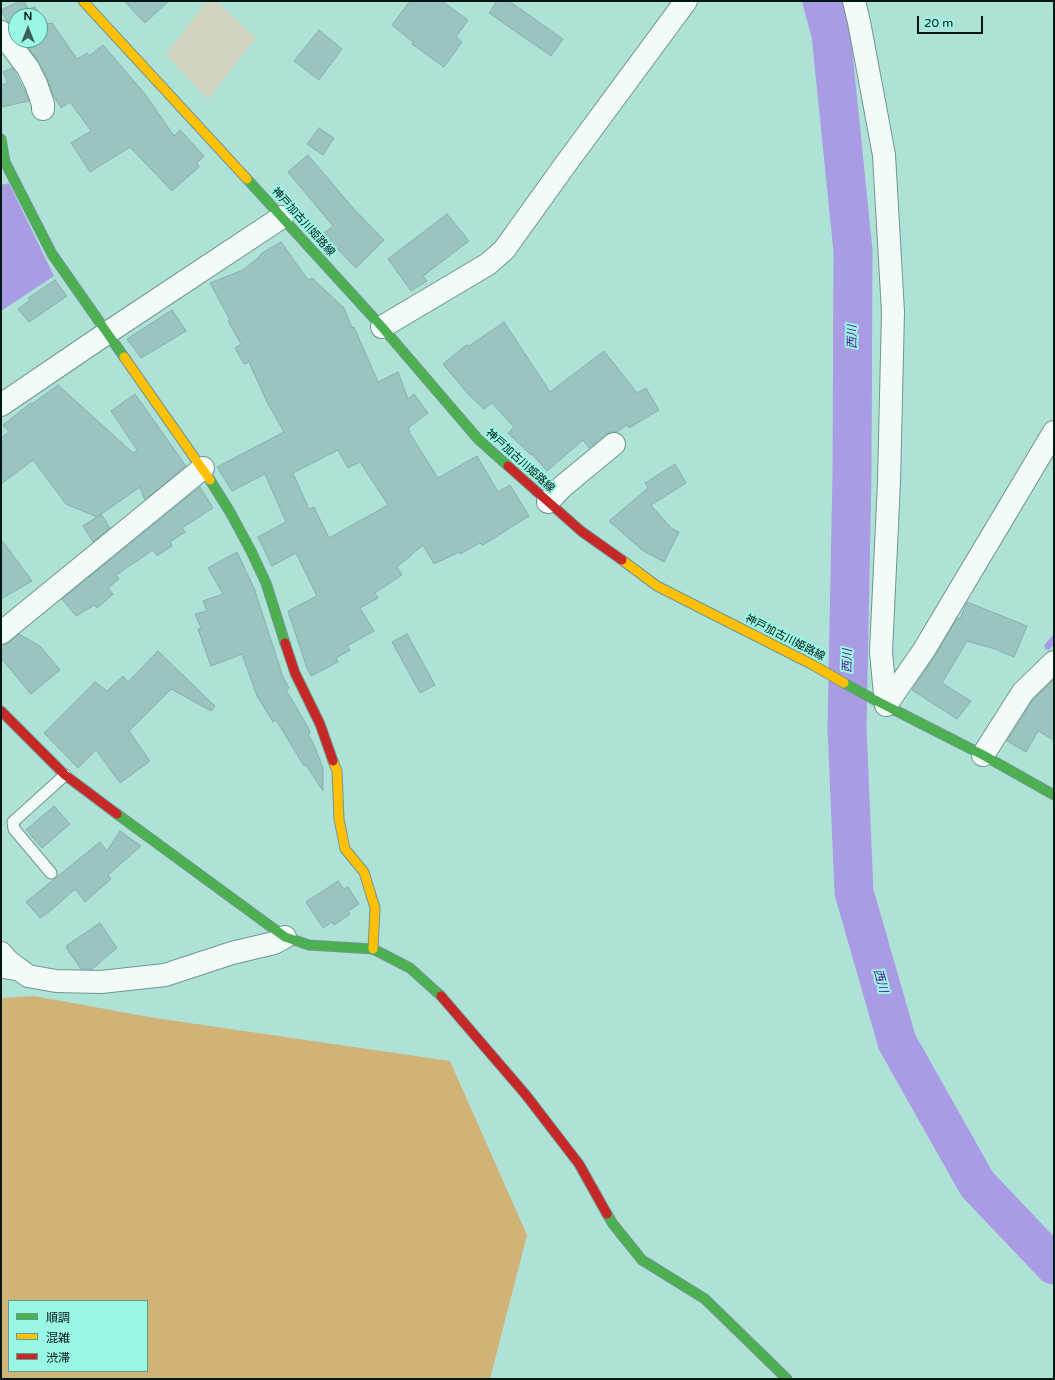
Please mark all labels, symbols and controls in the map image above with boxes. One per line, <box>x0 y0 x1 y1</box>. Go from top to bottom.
north arrow <box>8 8 48 48</box>
scale bar <box>919 8 985 34</box>
text: N <box>24 10 32 23</box>
text: 20 m <box>924 16 953 30</box>
street label: 神戸加古川姫路線 <box>269 185 337 259</box>
water label: 西川 <box>846 325 860 349</box>
street label: 神戸加古川姫路線 <box>483 427 557 495</box>
street label: 神戸加古川姫路線 <box>743 612 827 664</box>
water label: 西川 <box>841 649 855 673</box>
water label: 西川 <box>870 967 890 995</box>
legend <box>8 1300 148 1372</box>
text: 順調 <box>46 1311 70 1325</box>
text: 混雑 <box>46 1331 70 1345</box>
text: 渋滞 <box>46 1351 70 1365</box>

